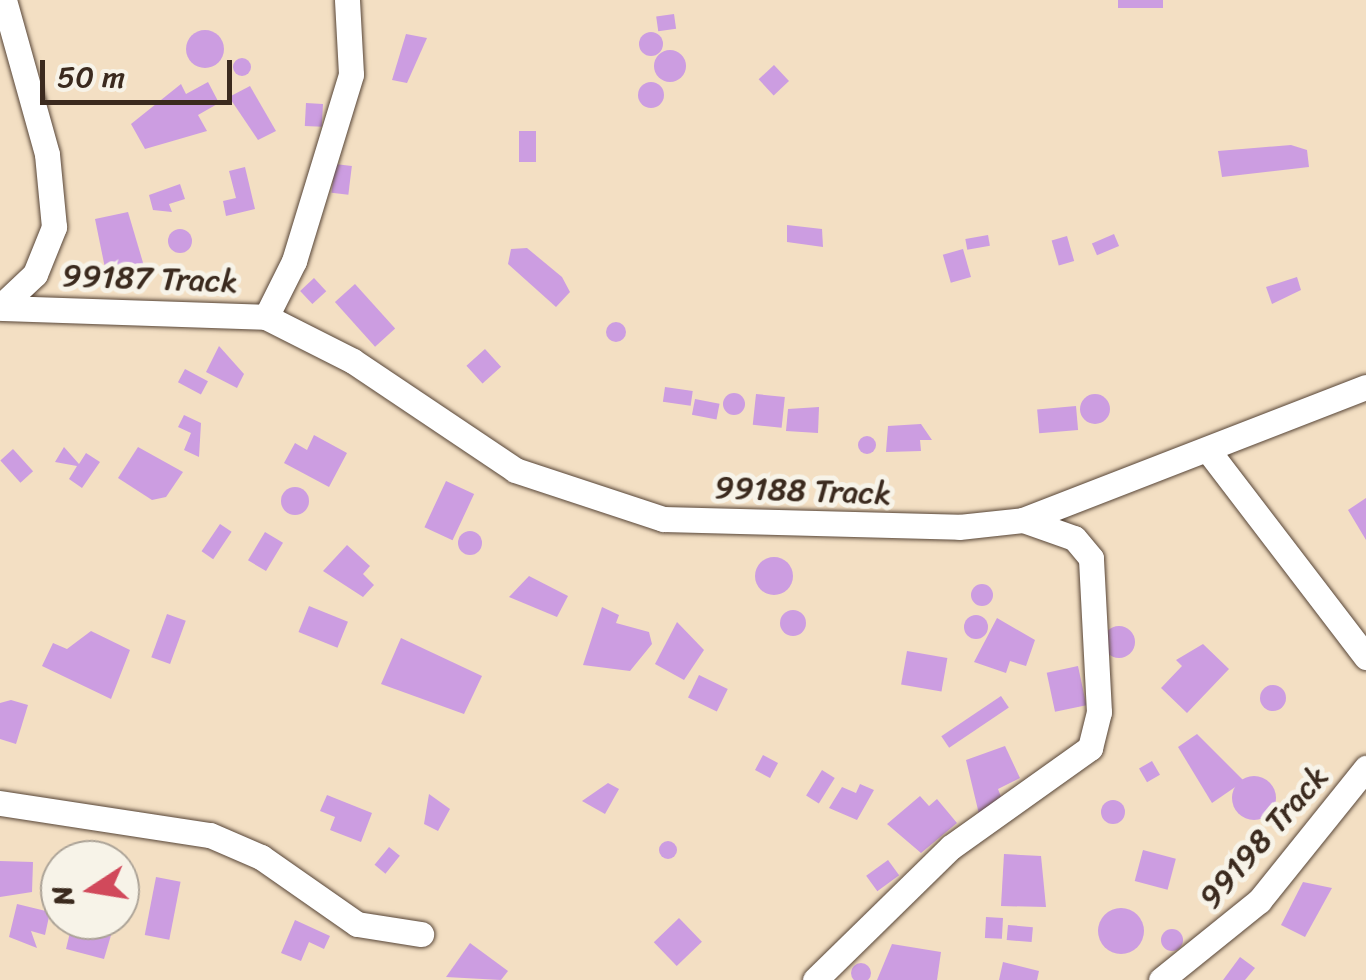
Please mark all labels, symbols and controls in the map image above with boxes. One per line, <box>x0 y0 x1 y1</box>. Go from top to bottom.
scale bar <box>45 40 238 102</box>
text: 50 m <box>57 50 125 104</box>
street label: 99187 Track <box>61 257 239 301</box>
street label: 99188 Track <box>714 469 892 513</box>
street label: 99198 Track <box>1191 757 1337 917</box>
north arrow <box>40 840 140 940</box>
text: N <box>36 881 88 911</box>

